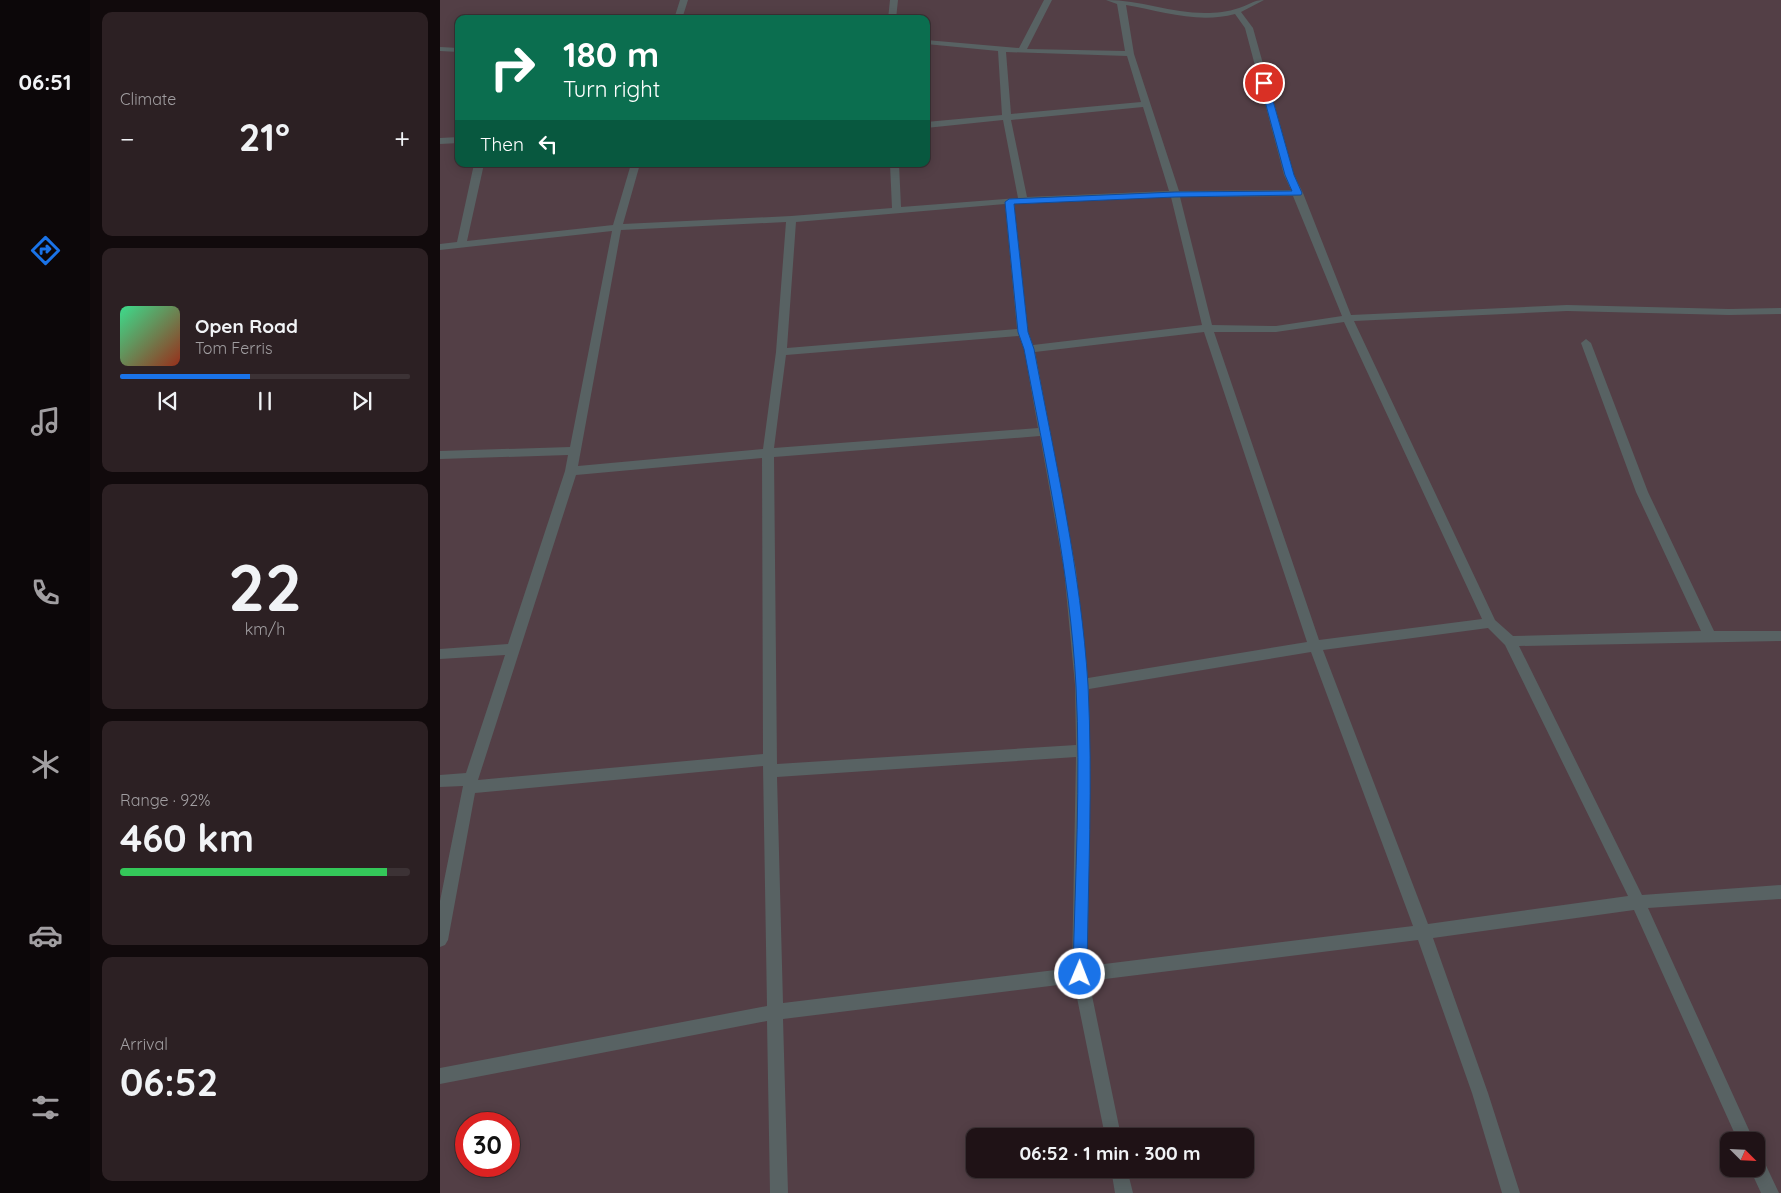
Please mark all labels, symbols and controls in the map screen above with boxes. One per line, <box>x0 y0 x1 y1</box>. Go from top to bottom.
text: 180 m <box>563 32 659 76</box>
icon: right <box>480 35 545 100</box>
pin <box>1243 62 1285 104</box>
text: 06:51 <box>19 68 71 96</box>
icon: arrive <box>1250 69 1278 97</box>
text: Turn right <box>563 75 660 103</box>
text: Climate <box>120 89 176 109</box>
text: 21° <box>239 113 290 161</box>
text: − <box>120 121 135 156</box>
text: + <box>394 121 410 156</box>
icon: left <box>534 130 562 158</box>
text: Then <box>480 132 524 156</box>
icon: directions <box>28 233 63 268</box>
text: Open Road <box>195 314 298 338</box>
text: Tom Ferris <box>195 338 272 358</box>
icon: previous <box>154 387 182 415</box>
icon: pause <box>251 387 279 415</box>
icon: next <box>348 387 376 415</box>
icon: music <box>28 404 63 439</box>
text: 22 <box>228 546 302 627</box>
icon: phone <box>28 575 63 610</box>
text: km/h <box>245 619 285 639</box>
icon: climate <box>28 747 63 782</box>
text: Range · 92% <box>120 790 211 810</box>
text: 460 km <box>120 814 254 862</box>
icon: car <box>28 918 63 953</box>
position arrow <box>1053 947 1105 999</box>
text: Arrival <box>120 1034 168 1054</box>
text: 06:52 <box>120 1058 218 1106</box>
icon: filters <box>28 1090 63 1125</box>
speed limit sign: 30 <box>455 1112 520 1177</box>
north arrow <box>1720 1132 1765 1178</box>
map controls <box>1720 1132 1765 1177</box>
text: 06:52 · 1 min · 300 m <box>1019 1141 1201 1165</box>

